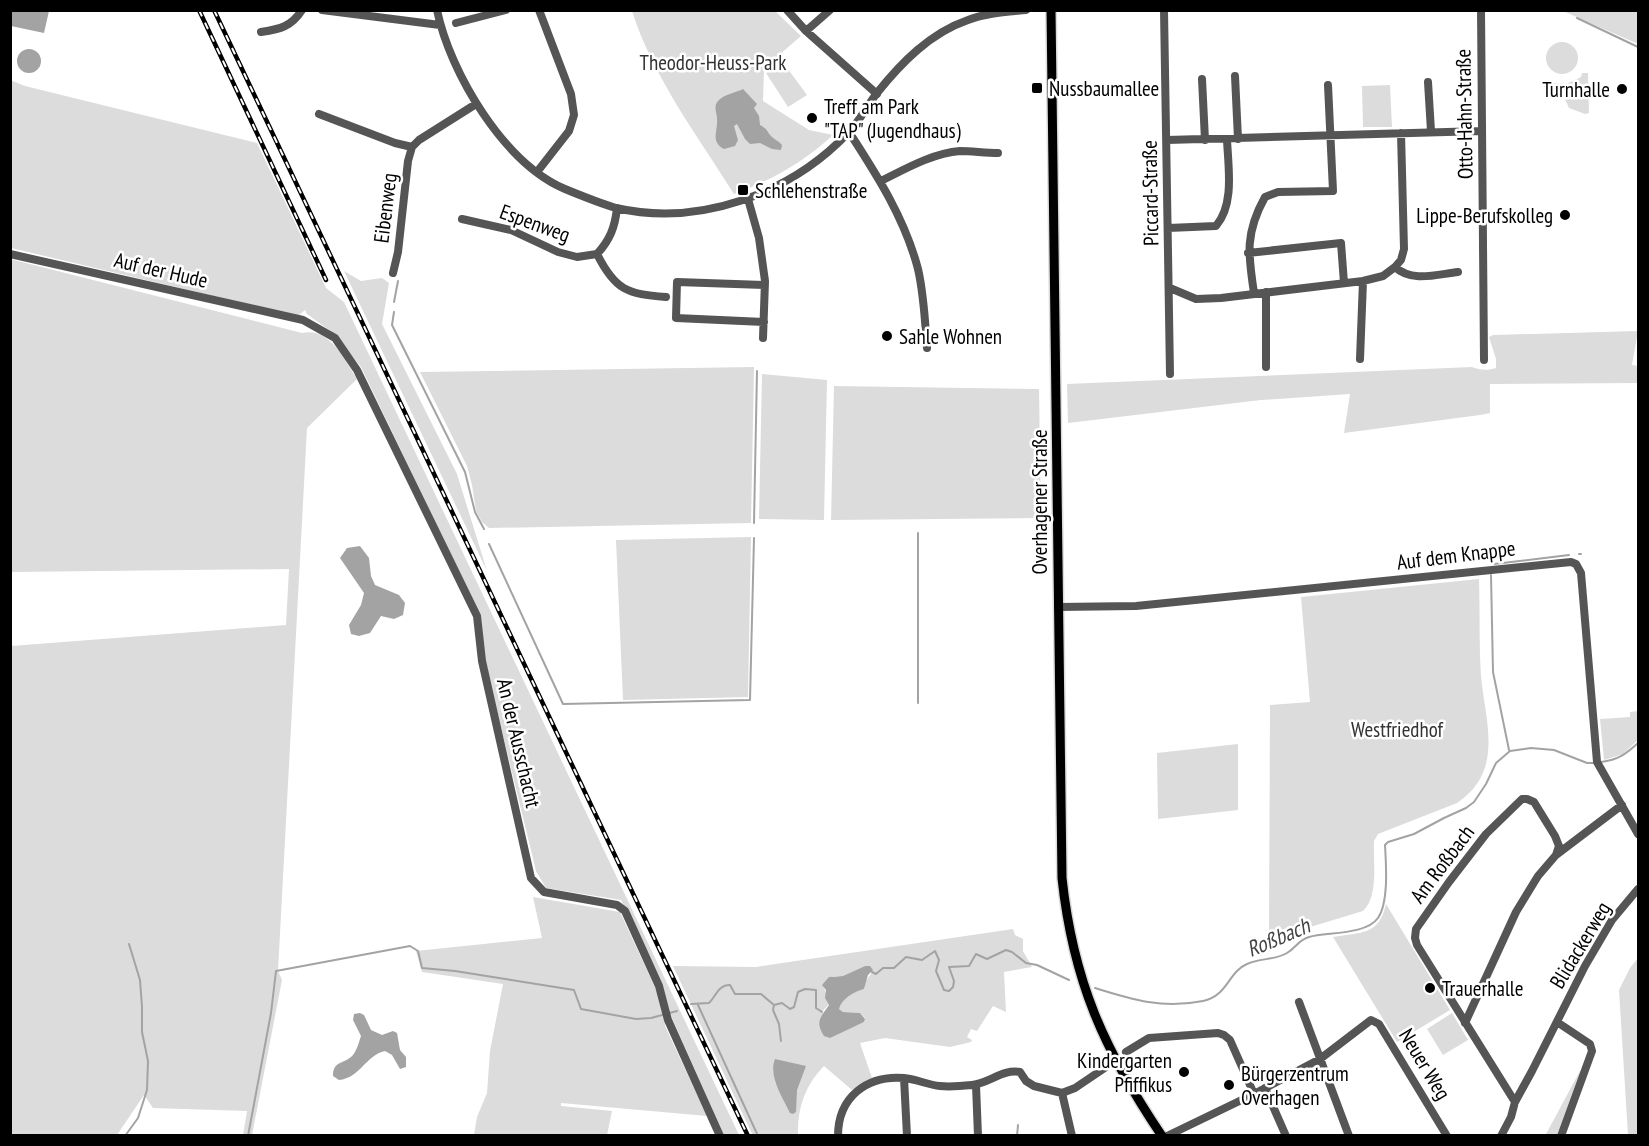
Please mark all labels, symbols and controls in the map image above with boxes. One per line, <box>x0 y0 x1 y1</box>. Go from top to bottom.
park label: Theodor-Heuss-Park <box>640 49 786 76</box>
street label: Otto-Hahn-Straße <box>1449 49 1479 179</box>
place label: Nussbaumallee <box>1049 75 1159 102</box>
place label: Turnhalle <box>1542 76 1610 103</box>
marker: Nussbaumallee <box>1030 81 1044 95</box>
marker: Turnhalle <box>1615 82 1629 96</box>
place label: Treff am Park "TAP" (Jugendhaus) <box>824 93 961 144</box>
marker: Treff am Park "TAP" (Jugendhaus) <box>805 111 819 125</box>
street label: Piccard-Straße <box>1136 140 1164 246</box>
street label: Eibenweg <box>367 171 403 245</box>
place label: Schlehenstraße <box>755 177 867 204</box>
marker: Schlehenstraße <box>736 183 750 197</box>
street label: Espenweg <box>496 198 574 248</box>
place label: Lippe-Berufskolleg <box>1416 202 1553 229</box>
marker: Lippe-Berufskolleg <box>1558 208 1572 222</box>
street label: Auf der Hude <box>112 246 210 294</box>
place label: Sahle Wohnen <box>899 323 1002 350</box>
marker: Sahle Wohnen <box>880 329 894 343</box>
street label: Overhagener Straße <box>1026 429 1053 575</box>
street label: Auf dem Knappe <box>1395 534 1517 576</box>
street label: An der Ausschacht <box>491 676 547 810</box>
park label: Westfriedhof <box>1351 716 1444 743</box>
street label: Am Roßbach <box>1404 820 1480 908</box>
street label: Blidackerweg <box>1544 897 1616 993</box>
water label: Roßbach <box>1242 911 1315 963</box>
place label: Trauerhalle <box>1442 975 1523 1002</box>
marker: Trauerhalle <box>1423 981 1437 995</box>
street label: Neuer Weg <box>1393 1023 1457 1105</box>
place label: Kindergarten Pfiffikus <box>1077 1047 1172 1098</box>
place label: Bürgerzentrum Overhagen <box>1241 1060 1349 1111</box>
marker: Kindergarten Pfiffikus <box>1177 1065 1191 1079</box>
marker: Bürgerzentrum Overhagen <box>1222 1078 1236 1092</box>

